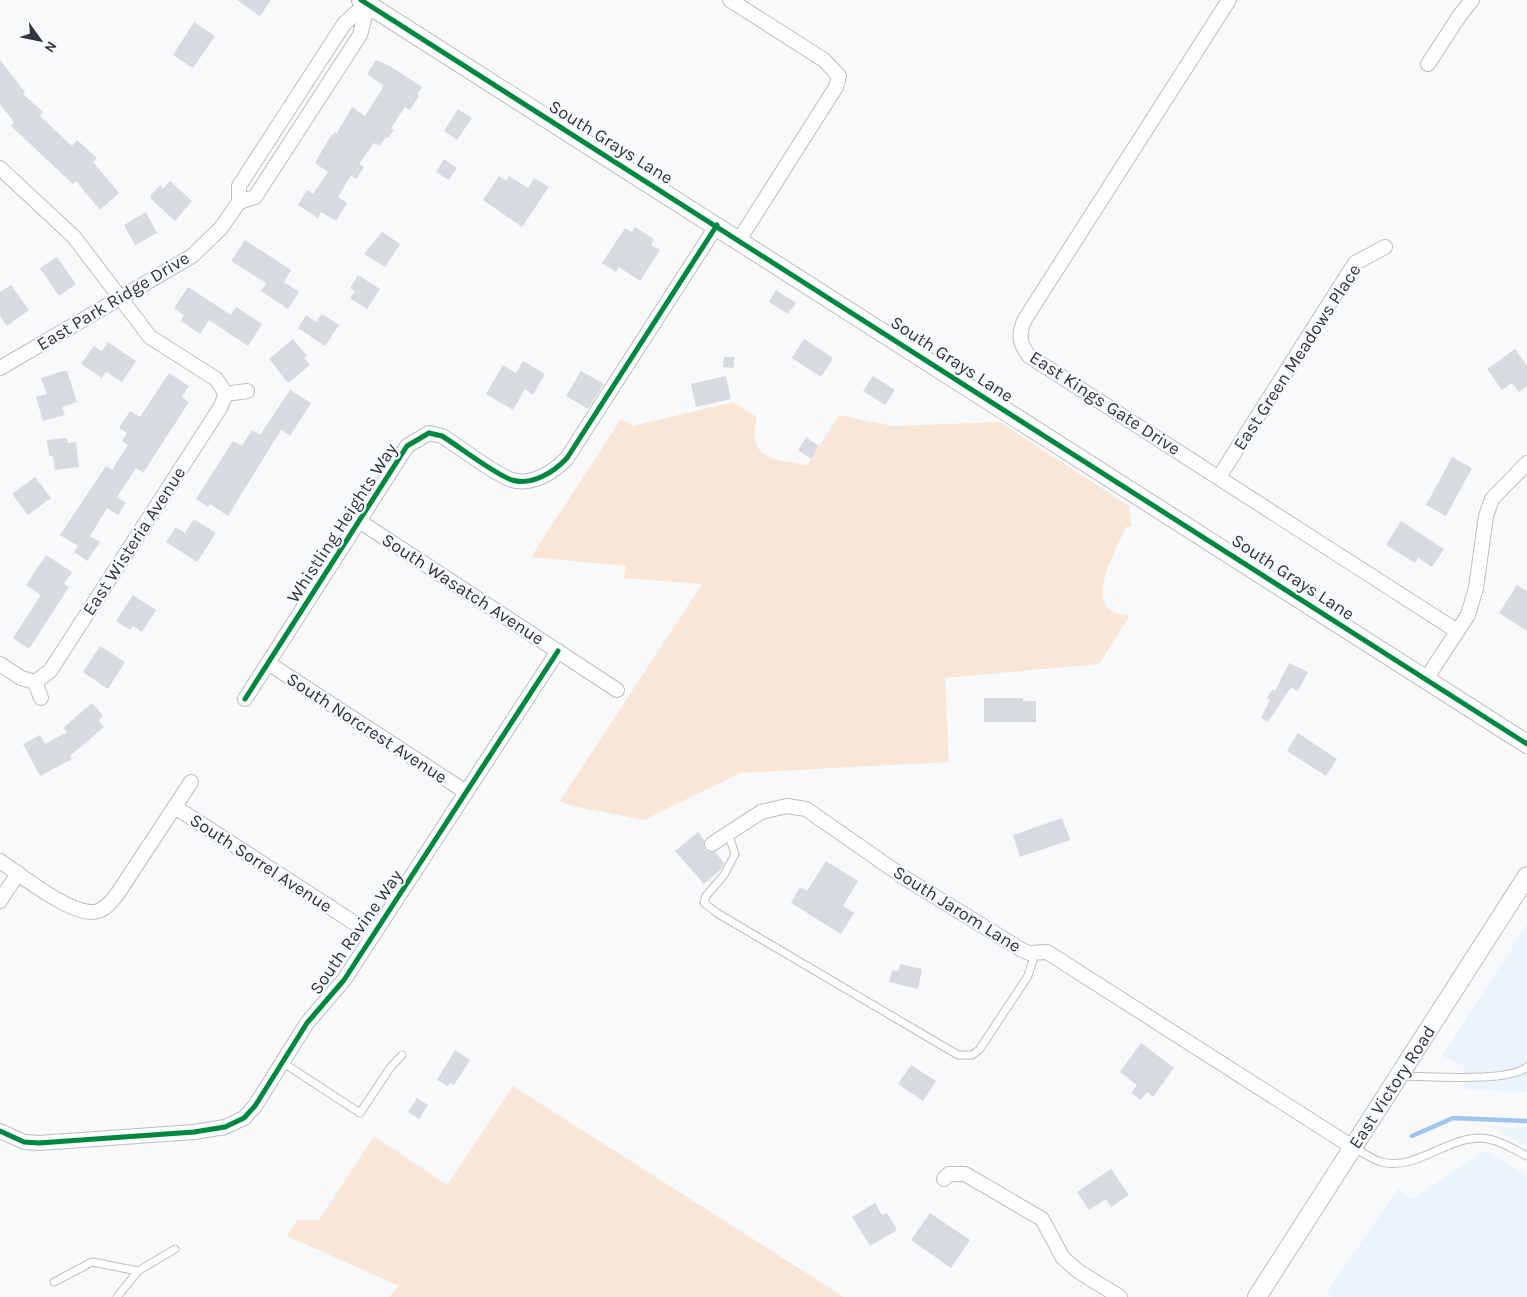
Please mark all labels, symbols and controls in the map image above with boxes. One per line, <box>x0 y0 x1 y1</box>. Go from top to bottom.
north arrow <box>15 15 65 65</box>
text: N <box>41 38 60 56</box>
street label: South Grays Lane <box>545 95 677 189</box>
street label: East Park Ridge Drive <box>33 247 193 355</box>
street label: East Green Meadows Place <box>1229 260 1365 454</box>
street label: South Grays Lane <box>886 311 1018 407</box>
street label: East Kings Gate Drive <box>1025 346 1185 460</box>
street label: Whistling Heights Way <box>282 438 402 607</box>
street label: East Wisteria Avenue <box>78 463 190 619</box>
street label: South Wasatch Avenue <box>378 528 548 650</box>
street label: South Grays Lane <box>1227 529 1359 625</box>
street label: South Norcrest Avenue <box>283 668 451 788</box>
street label: South Sorrel Avenue <box>186 809 336 917</box>
street label: South Jarom Lane <box>889 861 1025 957</box>
street label: South Ravine Way <box>305 865 408 999</box>
street label: East Victory Road <box>1344 1021 1440 1153</box>

